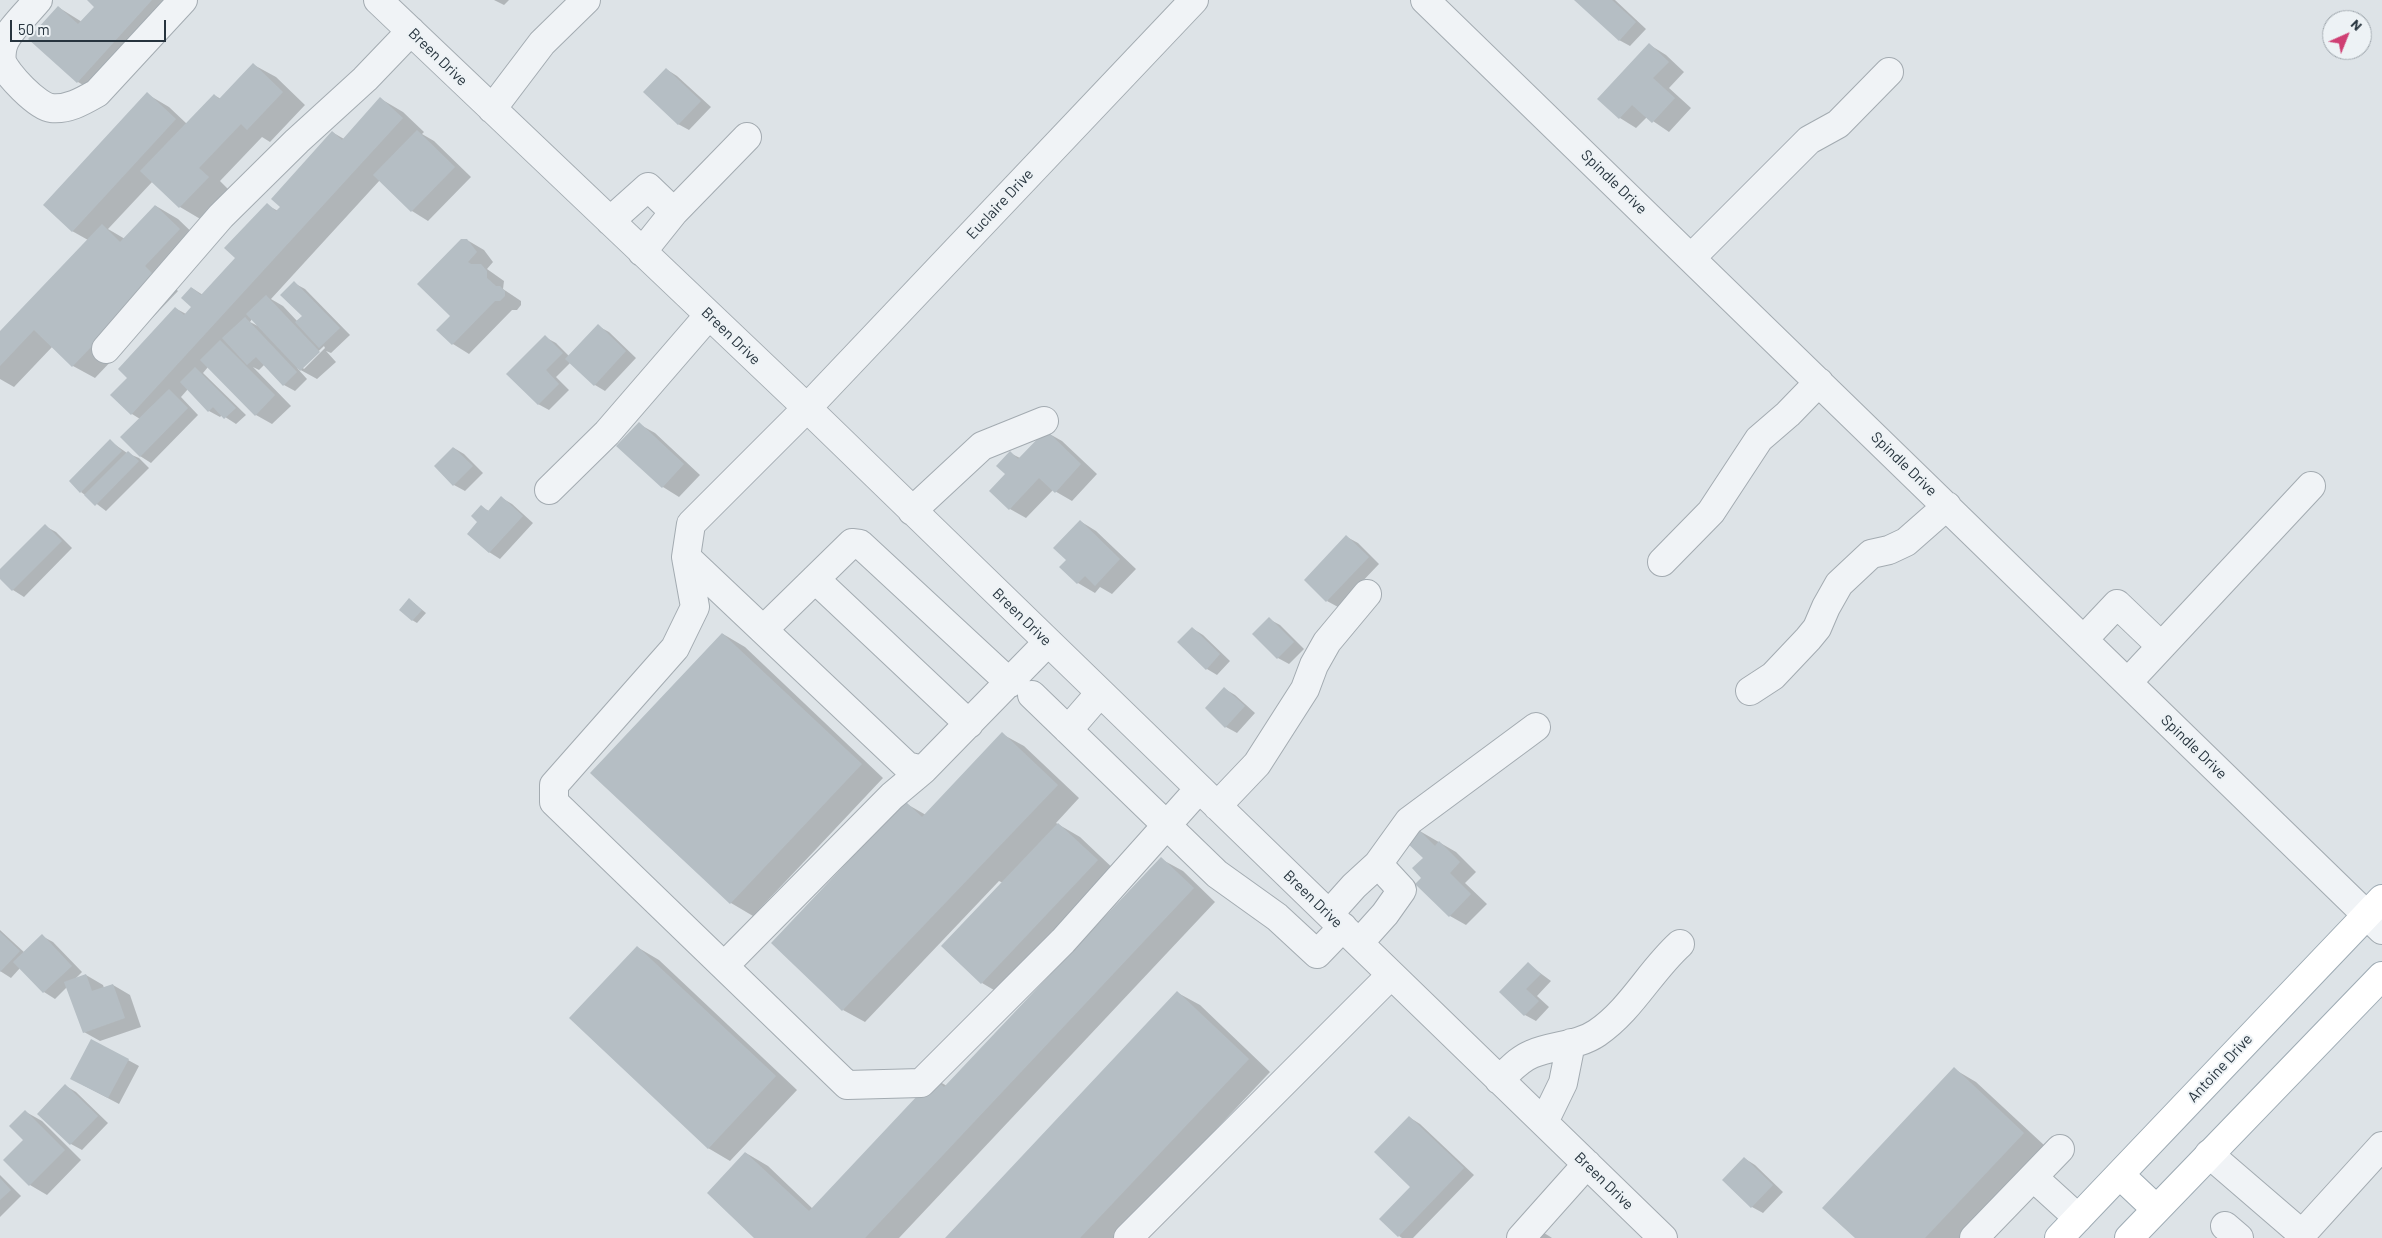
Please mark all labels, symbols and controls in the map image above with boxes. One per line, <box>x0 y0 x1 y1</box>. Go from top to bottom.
scale bar <box>12 10 169 42</box>
north arrow <box>2322 10 2372 60</box>
text: N <box>2348 15 2366 34</box>
text: 50 m <box>18 20 50 38</box>
street label: Breen Drive <box>405 24 471 90</box>
street label: Spindle Drive <box>1577 146 1651 218</box>
street label: Euclaire Drive <box>963 165 1037 243</box>
street label: Breen Drive <box>698 303 764 369</box>
street label: Spindle Drive <box>1867 428 1941 500</box>
street label: Breen Drive <box>989 584 1055 650</box>
street label: Spindle Drive <box>2157 711 2231 783</box>
street label: Breen Drive <box>1280 866 1346 932</box>
street label: Antoine Drive <box>2184 1030 2256 1106</box>
street label: Breen Drive <box>1571 1148 1637 1214</box>

